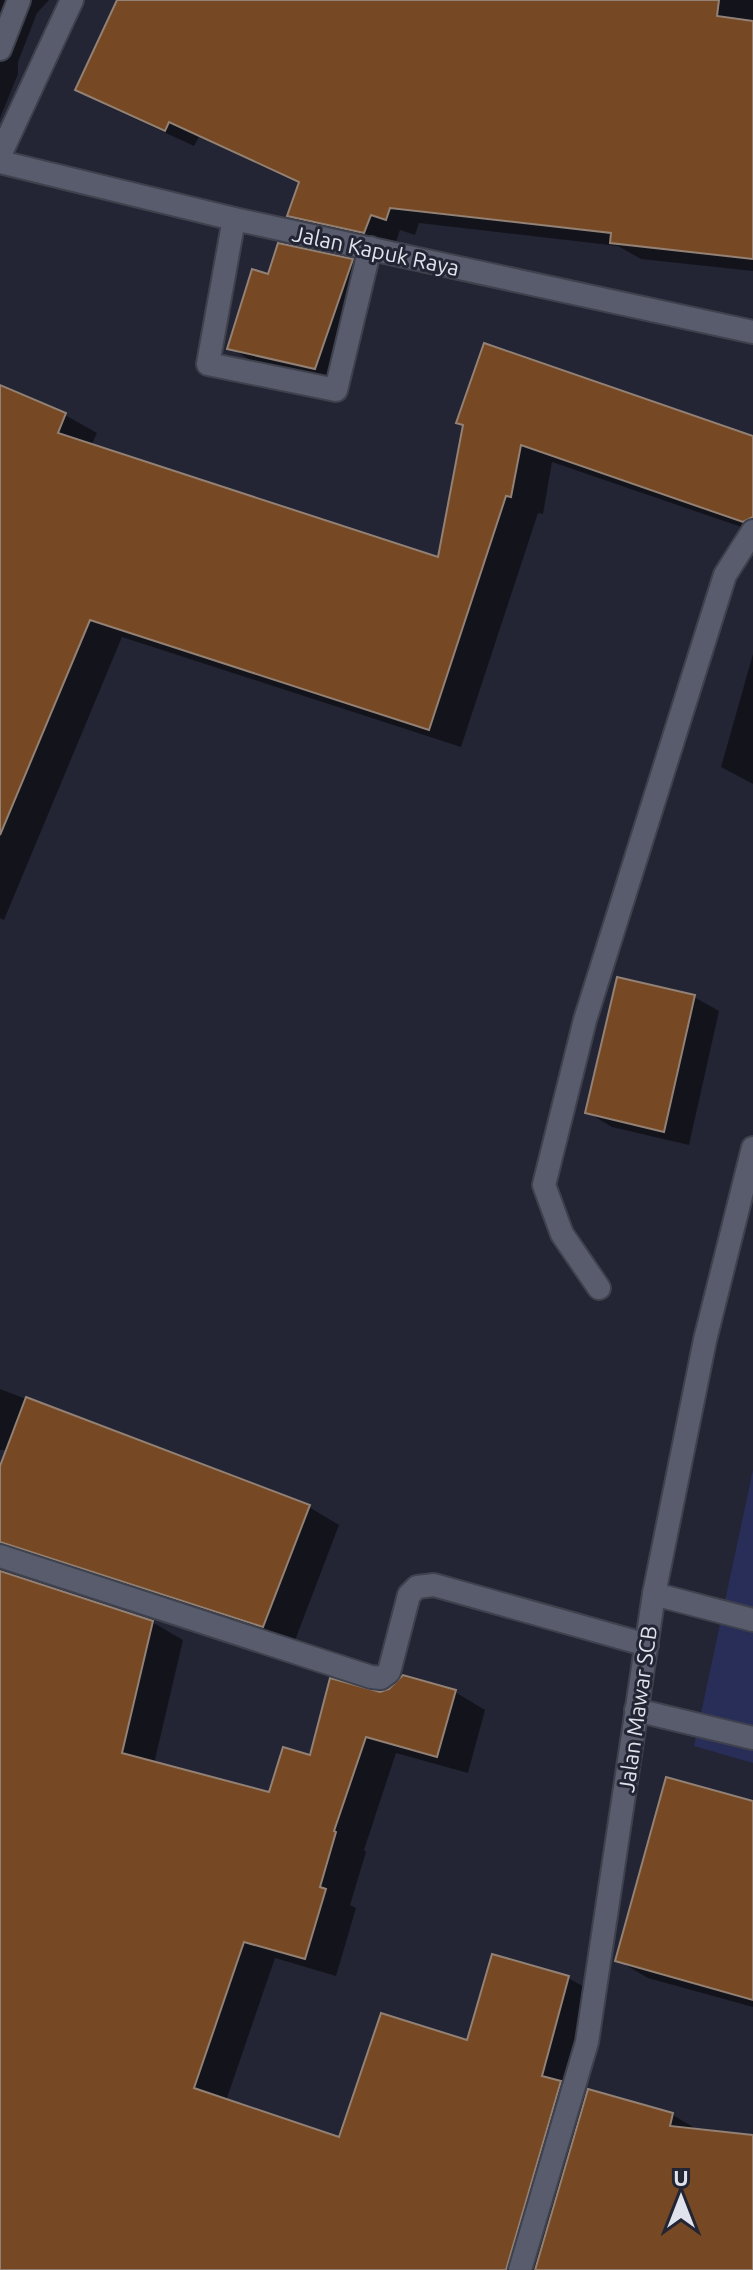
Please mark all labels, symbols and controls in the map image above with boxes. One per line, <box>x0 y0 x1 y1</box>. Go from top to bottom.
street label: Jalan Kapuk Raya <box>290 220 462 280</box>
street label: Jalan Mawar SCB <box>613 1624 661 1794</box>
north arrow <box>641 2158 721 2238</box>
text: U <box>673 2165 689 2190</box>

